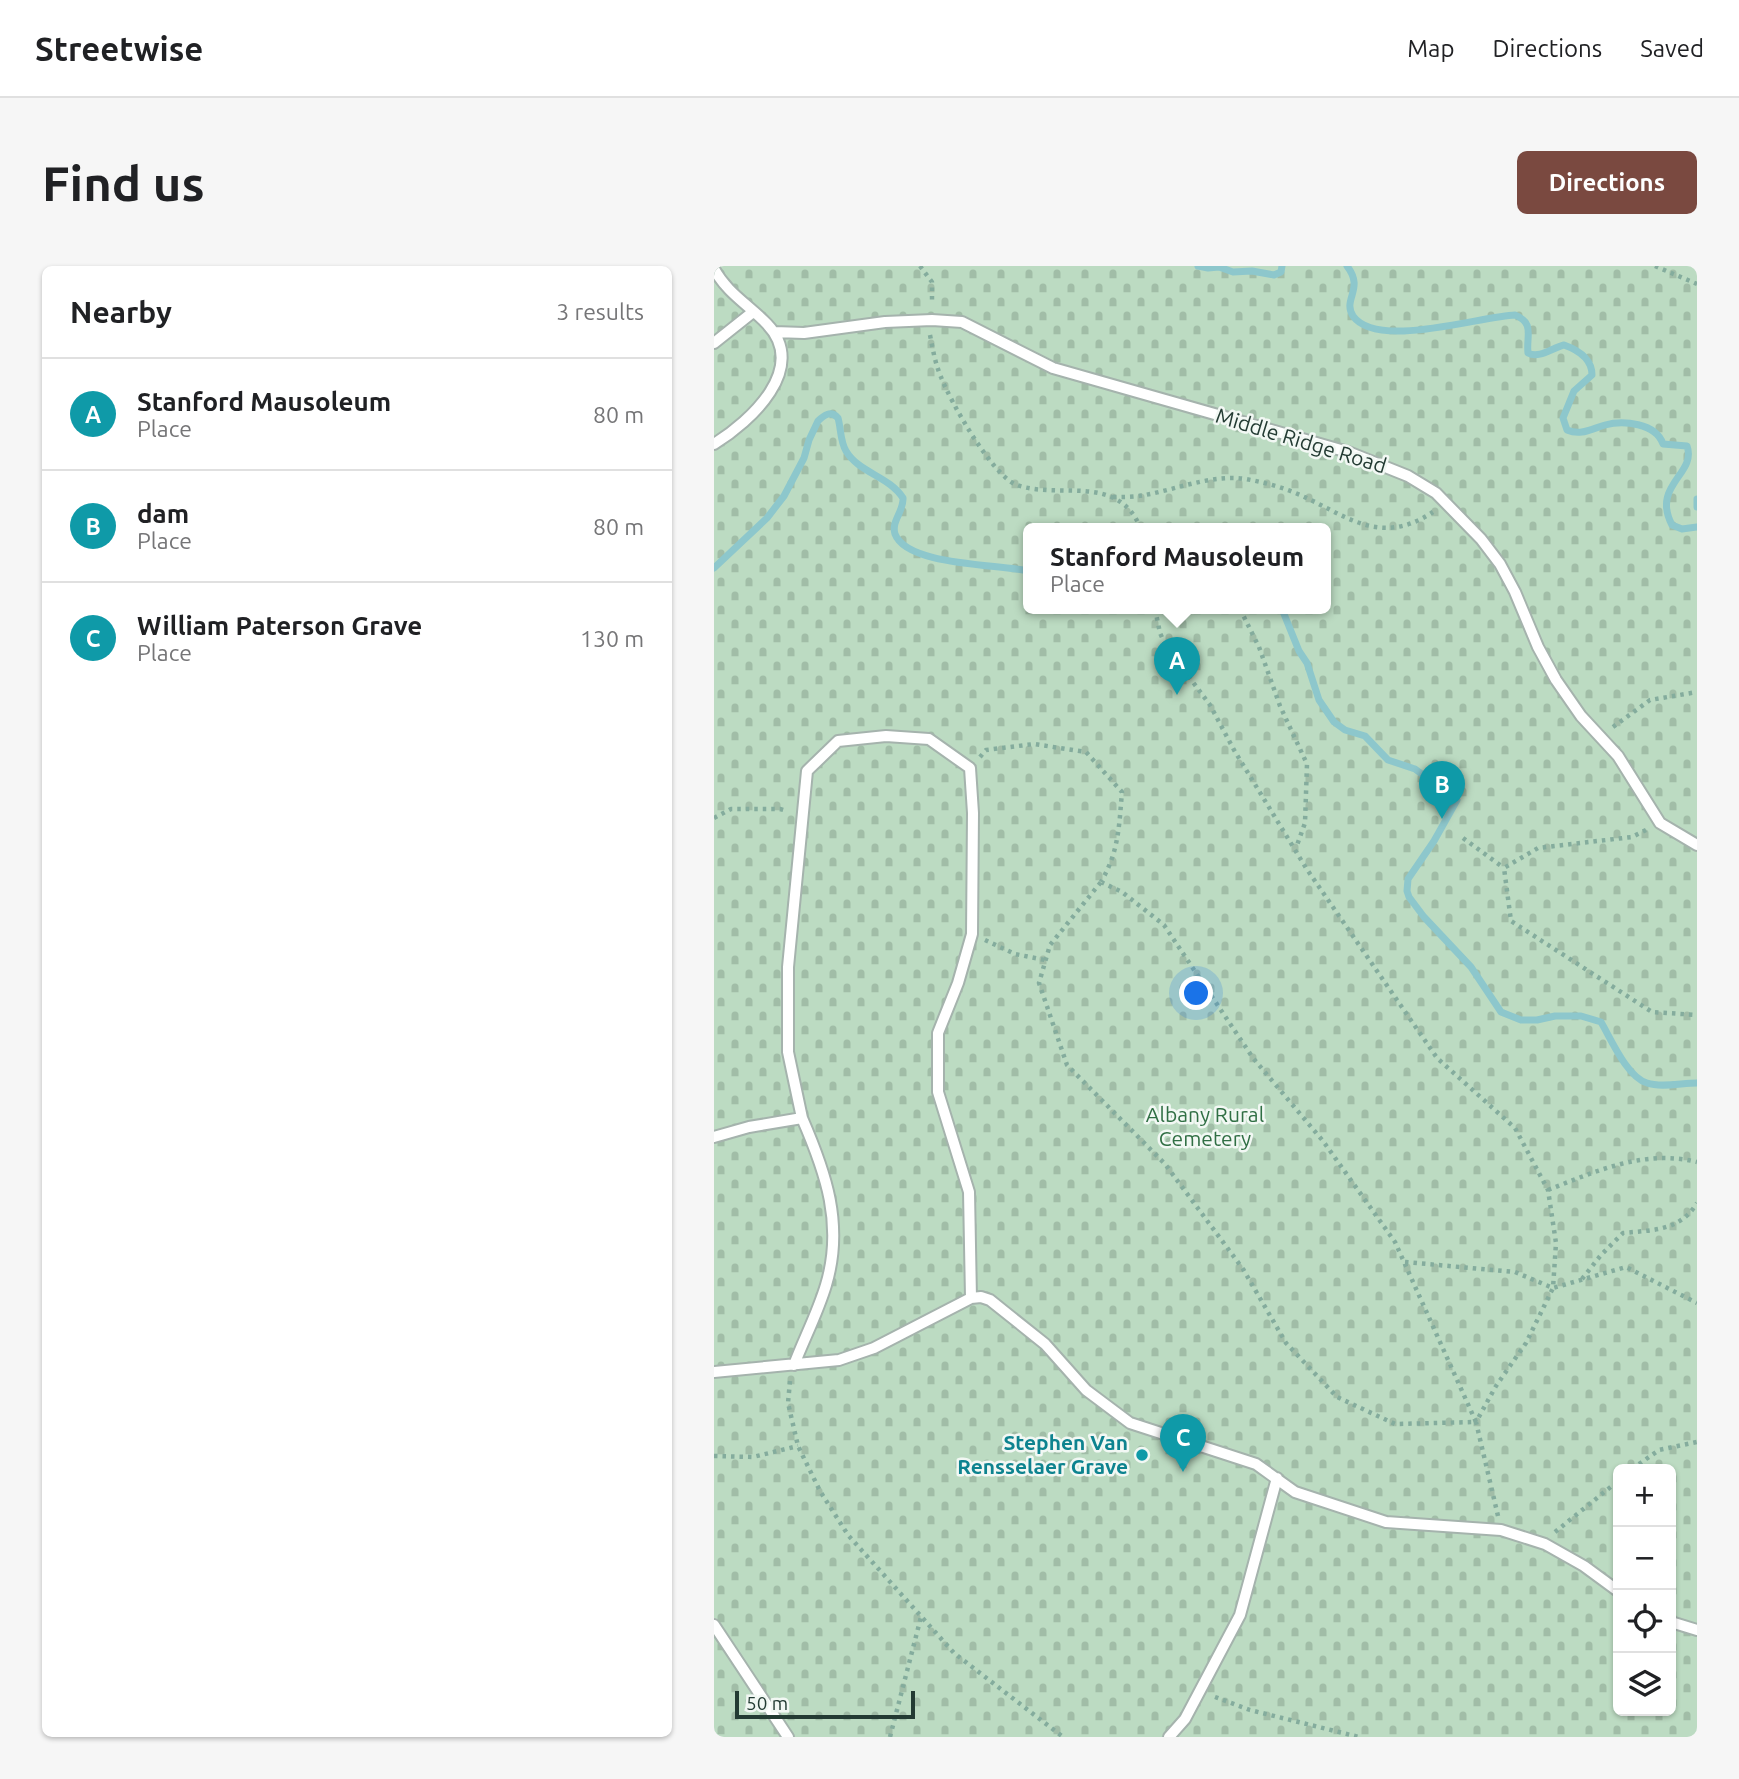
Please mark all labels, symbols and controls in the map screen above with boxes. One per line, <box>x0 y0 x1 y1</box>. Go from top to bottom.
text: Streetwise <box>35 30 203 67</box>
text: Map <box>1407 35 1454 62</box>
text: Directions <box>1492 35 1602 62</box>
text: Saved <box>1640 35 1704 62</box>
button: Directions <box>1517 151 1697 214</box>
text: Find us <box>42 155 205 210</box>
text: Nearby <box>70 295 172 329</box>
text: 3 results <box>556 299 644 324</box>
text: Stanford Mausoleum <box>137 387 391 416</box>
text: A <box>85 402 101 427</box>
text: 80 m <box>593 402 644 427</box>
street label: Middle Ridge Road <box>1213 403 1390 477</box>
text: Place <box>137 416 192 441</box>
text: dam <box>137 499 189 528</box>
text: B <box>85 514 101 539</box>
text: 80 m <box>593 514 644 539</box>
popup <box>1023 523 1331 614</box>
text: Place <box>137 528 192 553</box>
text: Stanford Mausoleum <box>1050 542 1304 571</box>
text: Place <box>1050 571 1105 596</box>
text: William Paterson Grave <box>137 611 422 640</box>
text: C <box>86 626 100 651</box>
text: 130 m <box>580 626 644 651</box>
pin: A <box>1154 637 1200 695</box>
text: Place <box>137 640 192 665</box>
pin: B <box>1419 761 1465 819</box>
your location <box>1179 976 1213 1010</box>
park label: Albany Rural Cemetery <box>1146 1102 1264 1150</box>
pin: C <box>1160 1414 1206 1472</box>
place label: Stephen Van Rensselaer Grave <box>957 1430 1128 1478</box>
marker: Stephen Van Rensselaer Grave <box>1134 1447 1150 1463</box>
map controls <box>1613 1464 1676 1716</box>
button: + <box>1613 1464 1676 1527</box>
button: − <box>1613 1527 1676 1590</box>
button: locate <box>1613 1590 1676 1653</box>
button: layers <box>1613 1653 1676 1716</box>
scale bar <box>735 1688 915 1720</box>
text: 50 m <box>746 1692 788 1714</box>

